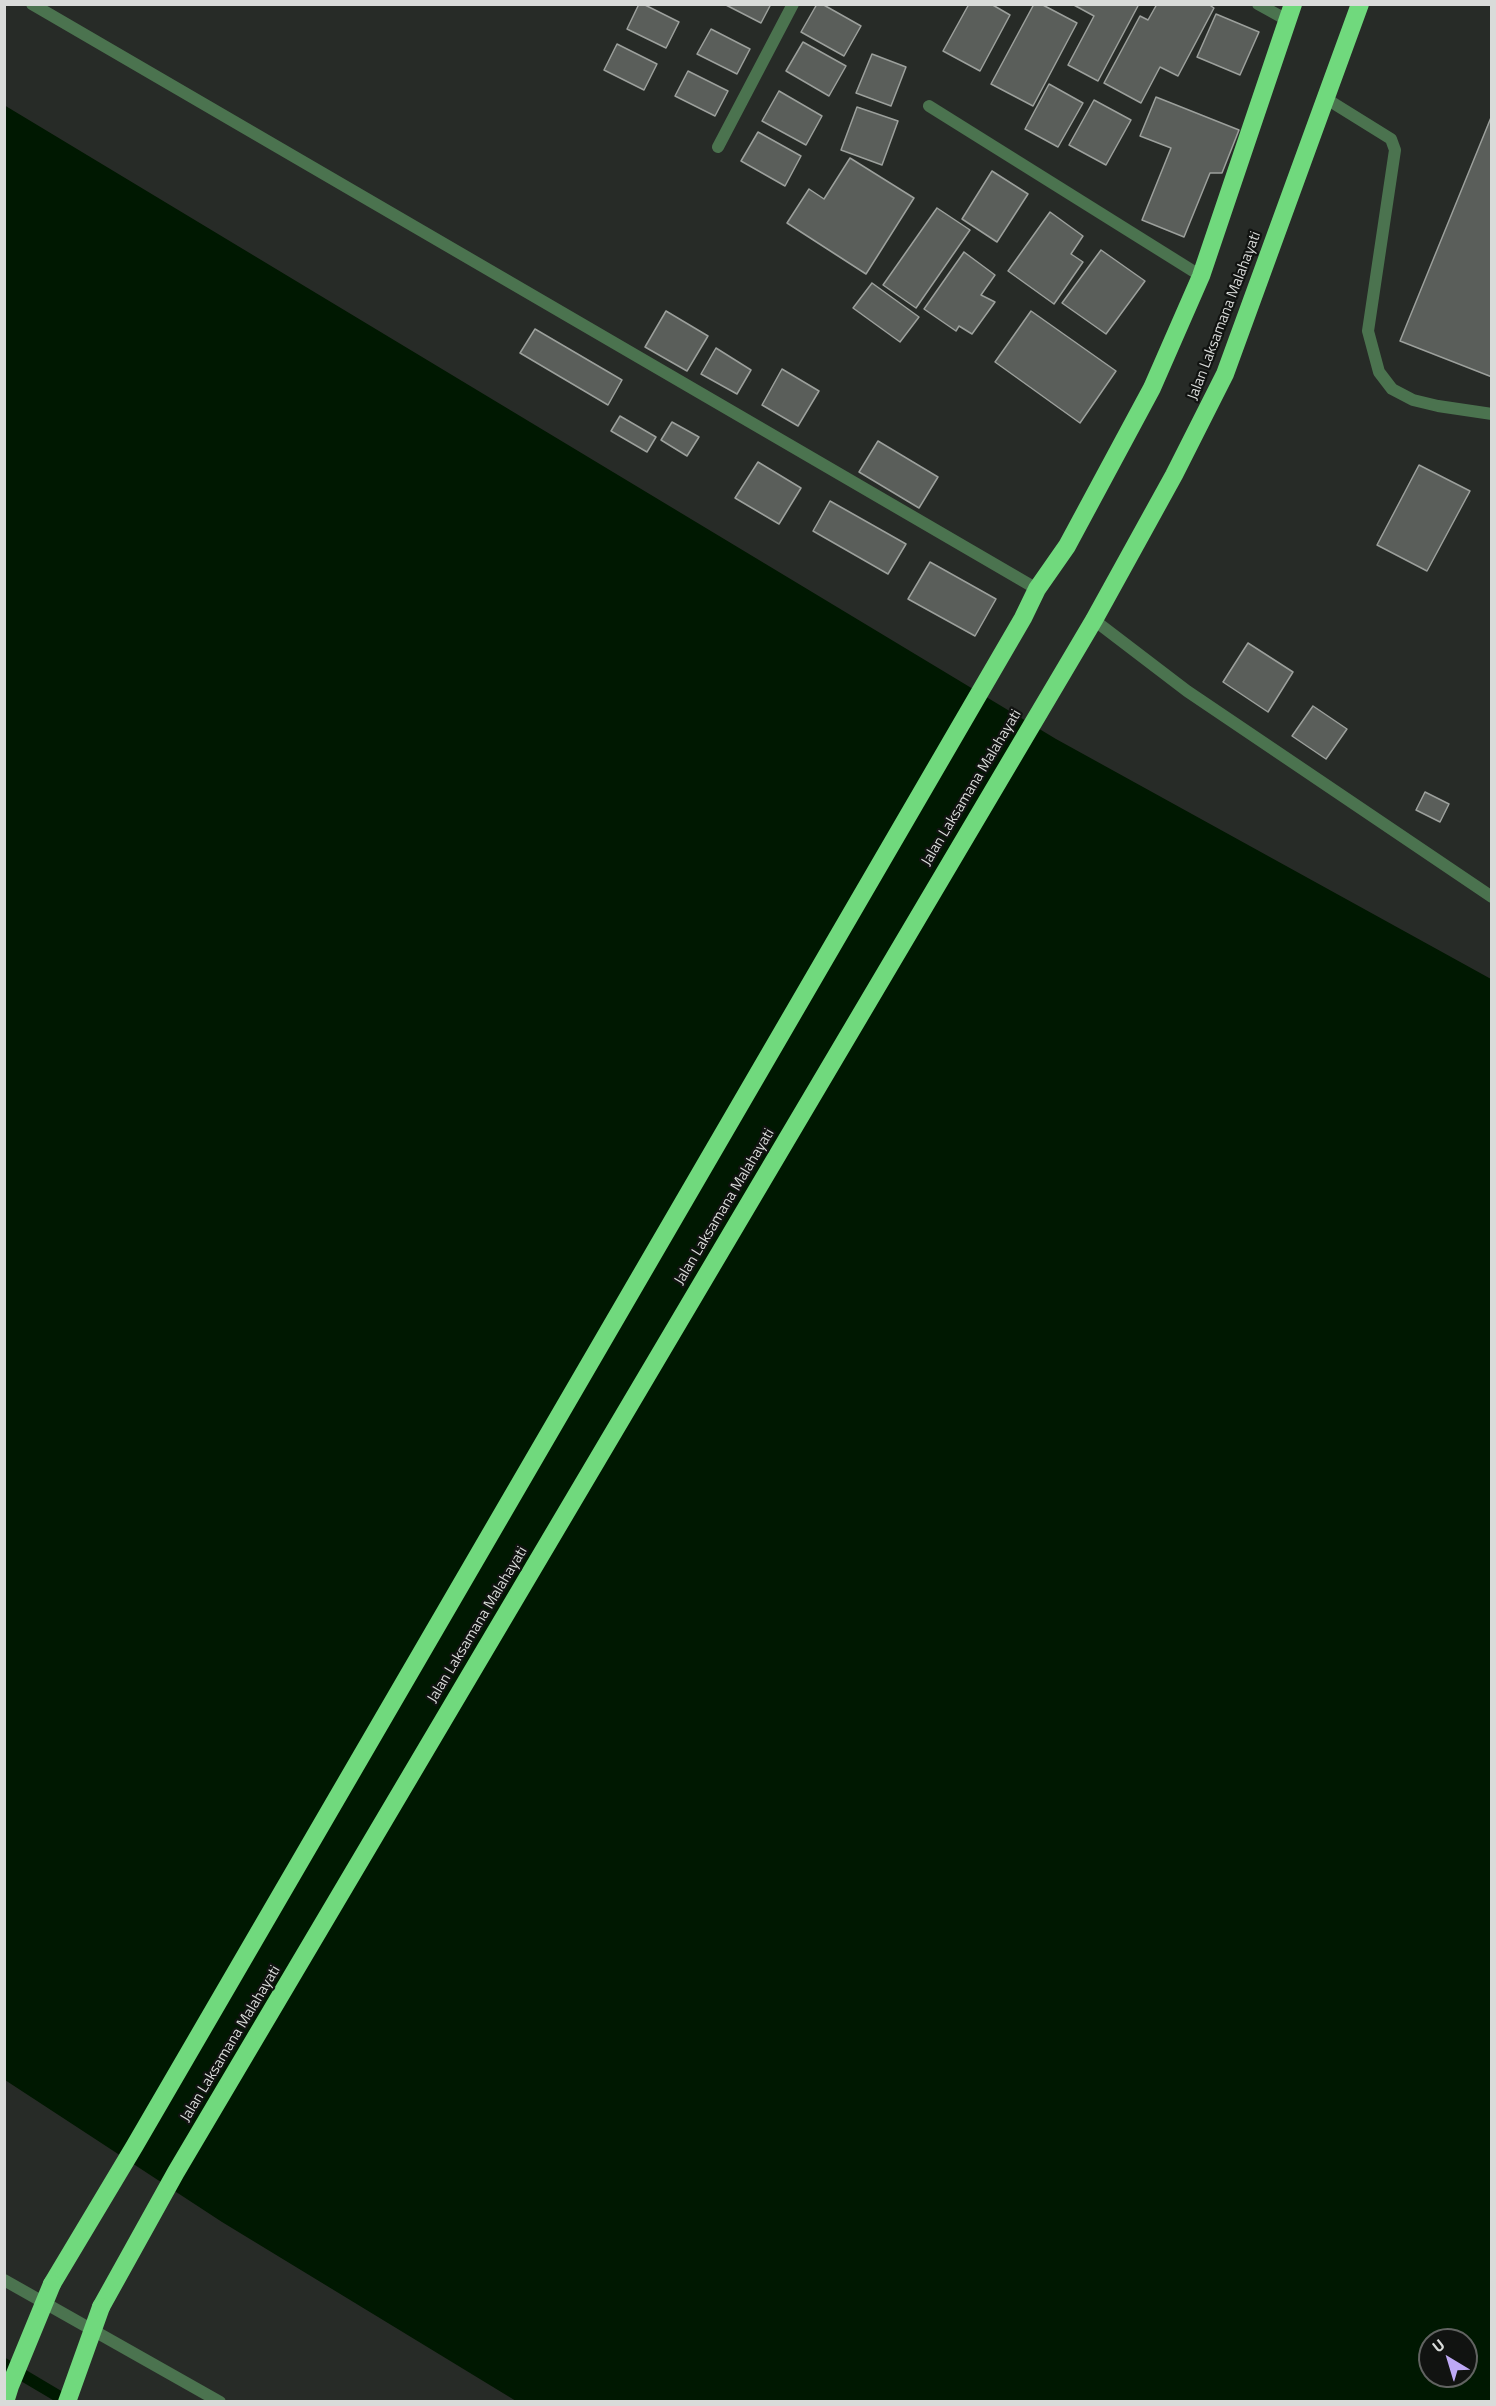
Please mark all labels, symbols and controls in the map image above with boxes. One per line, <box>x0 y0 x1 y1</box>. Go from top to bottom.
street label: Jalan Laksamana Malahayati <box>1184 229 1266 403</box>
street label: Jalan Laksamana Malahayati <box>918 707 1026 869</box>
street label: Jalan Laksamana Malahayati <box>671 1126 779 1288</box>
street label: Jalan Laksamana Malahayati <box>424 1544 532 1706</box>
street label: Jalan Laksamana Malahayati <box>177 1963 285 2125</box>
north arrow <box>1418 2328 1478 2388</box>
text: U <box>1427 2333 1450 2358</box>

